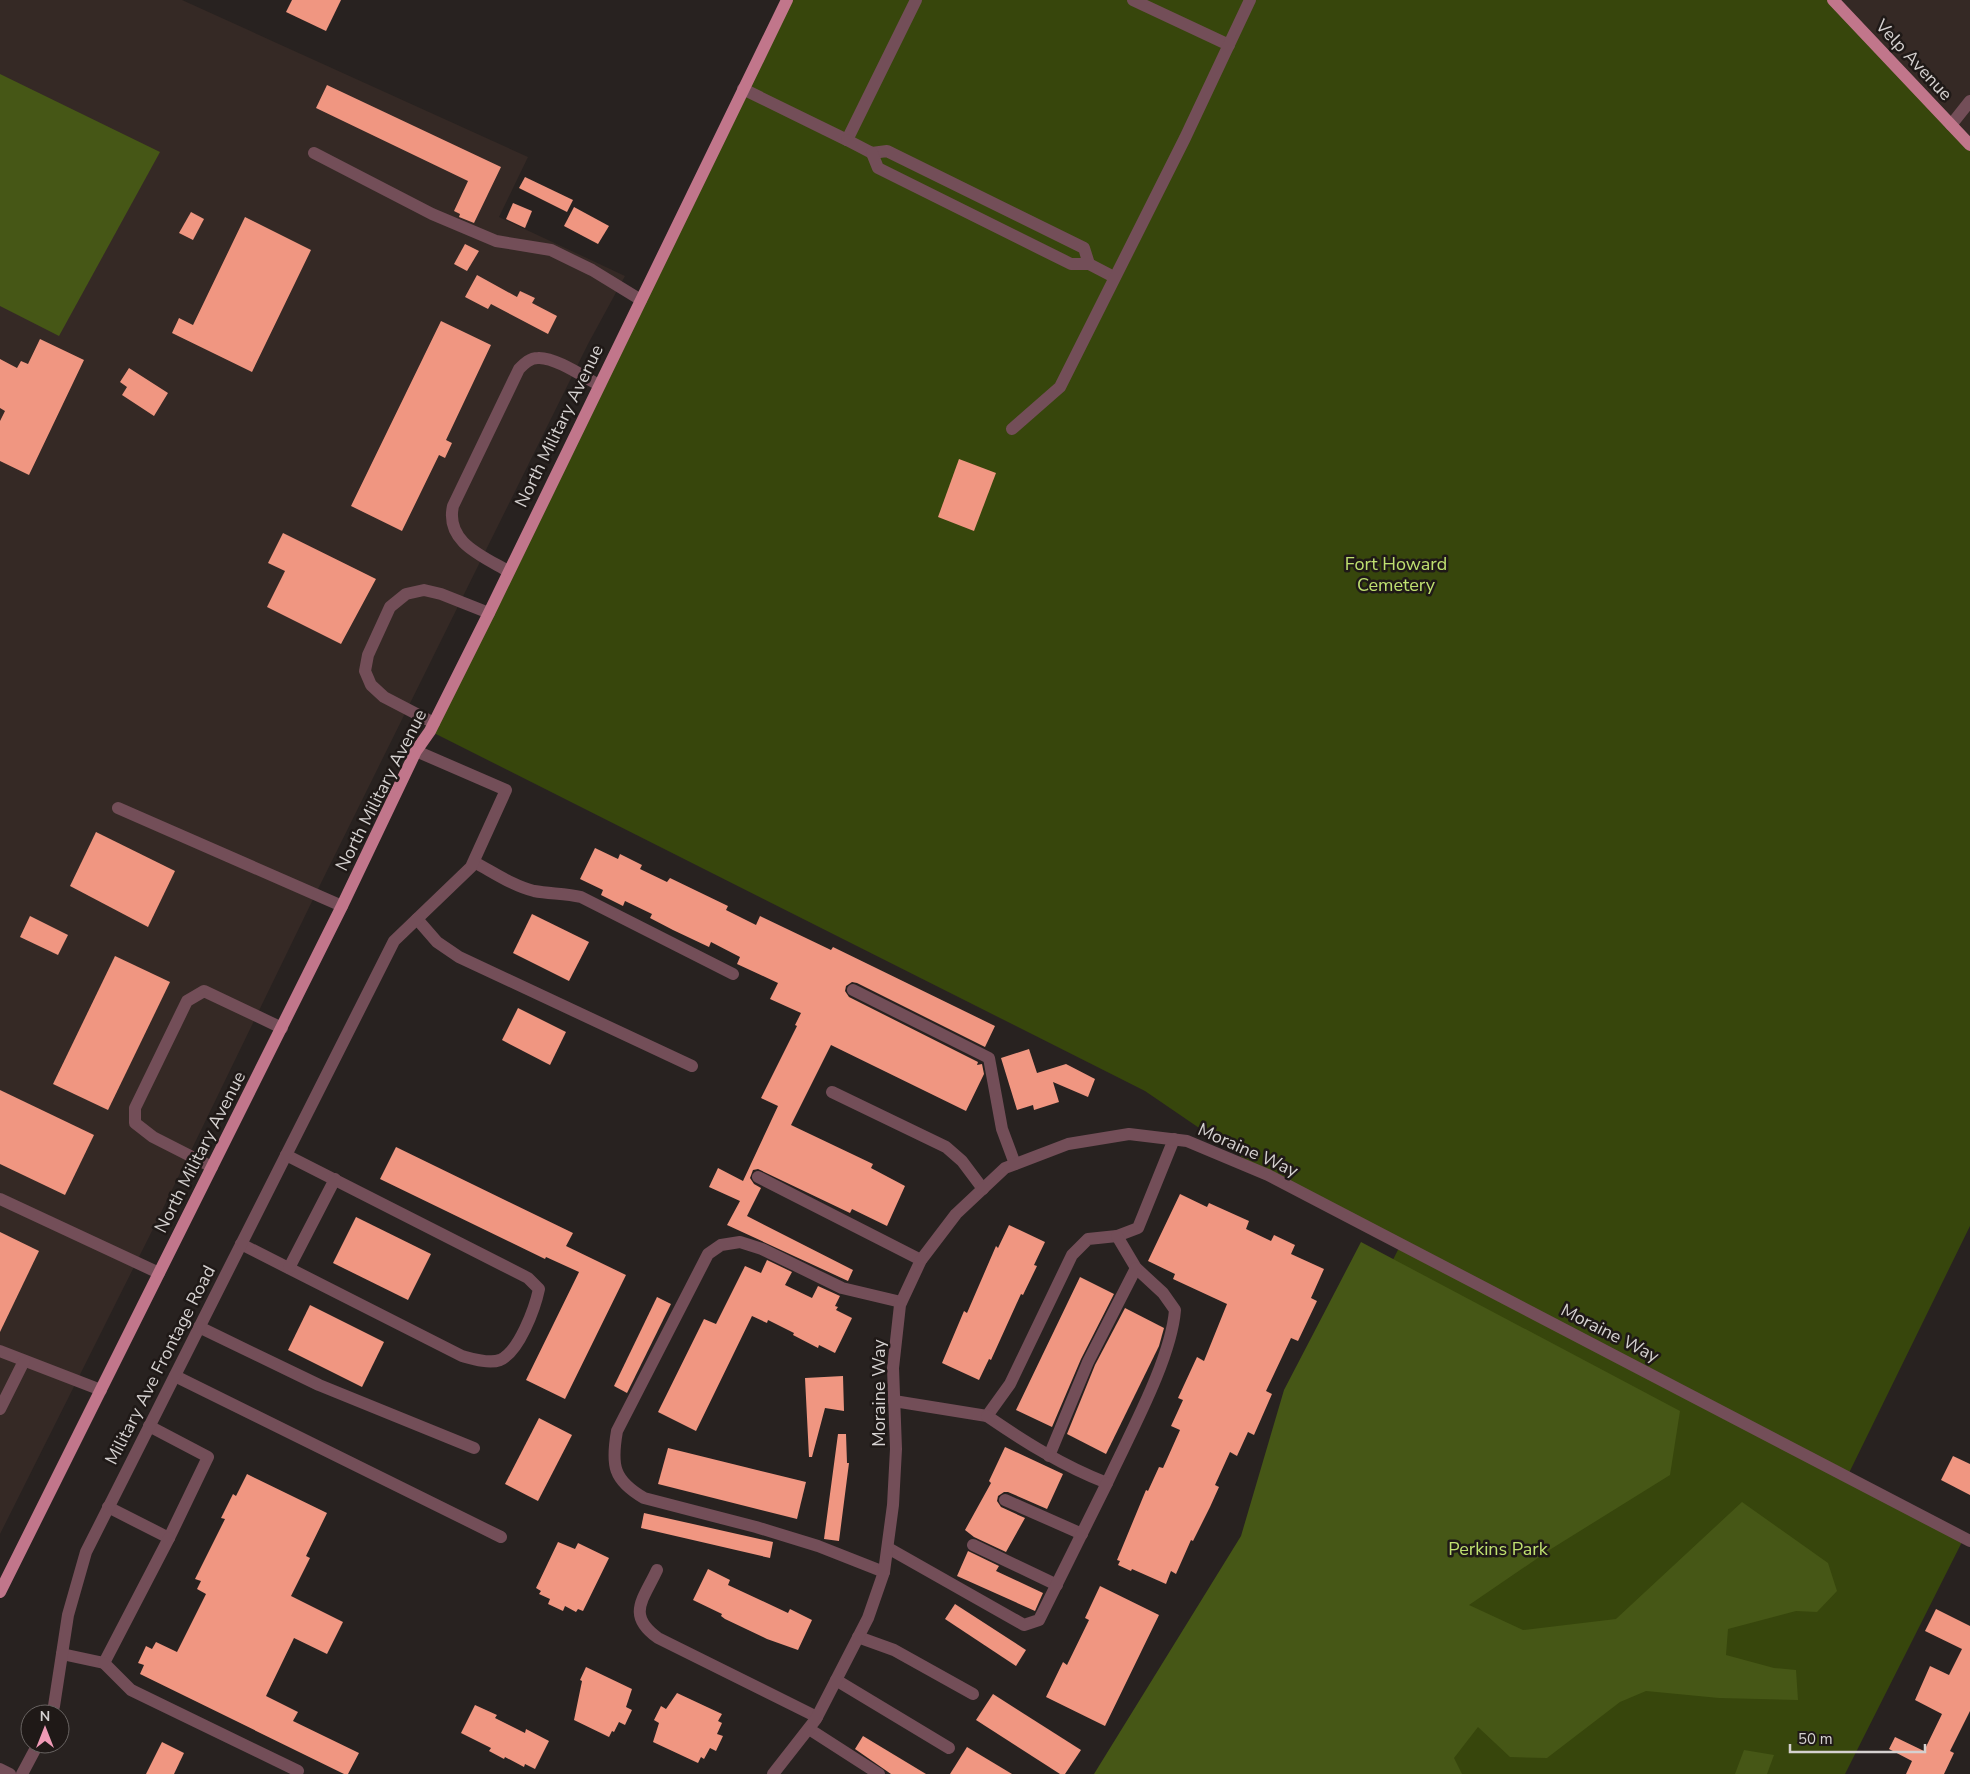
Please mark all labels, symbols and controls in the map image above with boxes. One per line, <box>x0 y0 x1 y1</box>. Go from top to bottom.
street label: Velp Avenue <box>1870 14 1958 106</box>
street label: North Military Avenue <box>509 341 609 511</box>
park label: Fort Howard Cemetery <box>1345 552 1447 597</box>
street label: North Military Avenue <box>330 705 432 875</box>
street label: North Military Avenue <box>149 1067 251 1237</box>
street label: Moraine Way <box>1194 1117 1303 1183</box>
street label: Military Ave Frontage Road <box>99 1261 221 1469</box>
street label: Moraine Way <box>1557 1298 1664 1368</box>
street label: Moraine Way <box>867 1339 891 1447</box>
park label: Perkins Park <box>1448 1537 1549 1561</box>
north arrow <box>20 1704 70 1754</box>
text: N <box>40 1707 50 1726</box>
scale bar <box>1790 1722 1925 1754</box>
text: 50 m <box>1798 1729 1833 1749</box>

